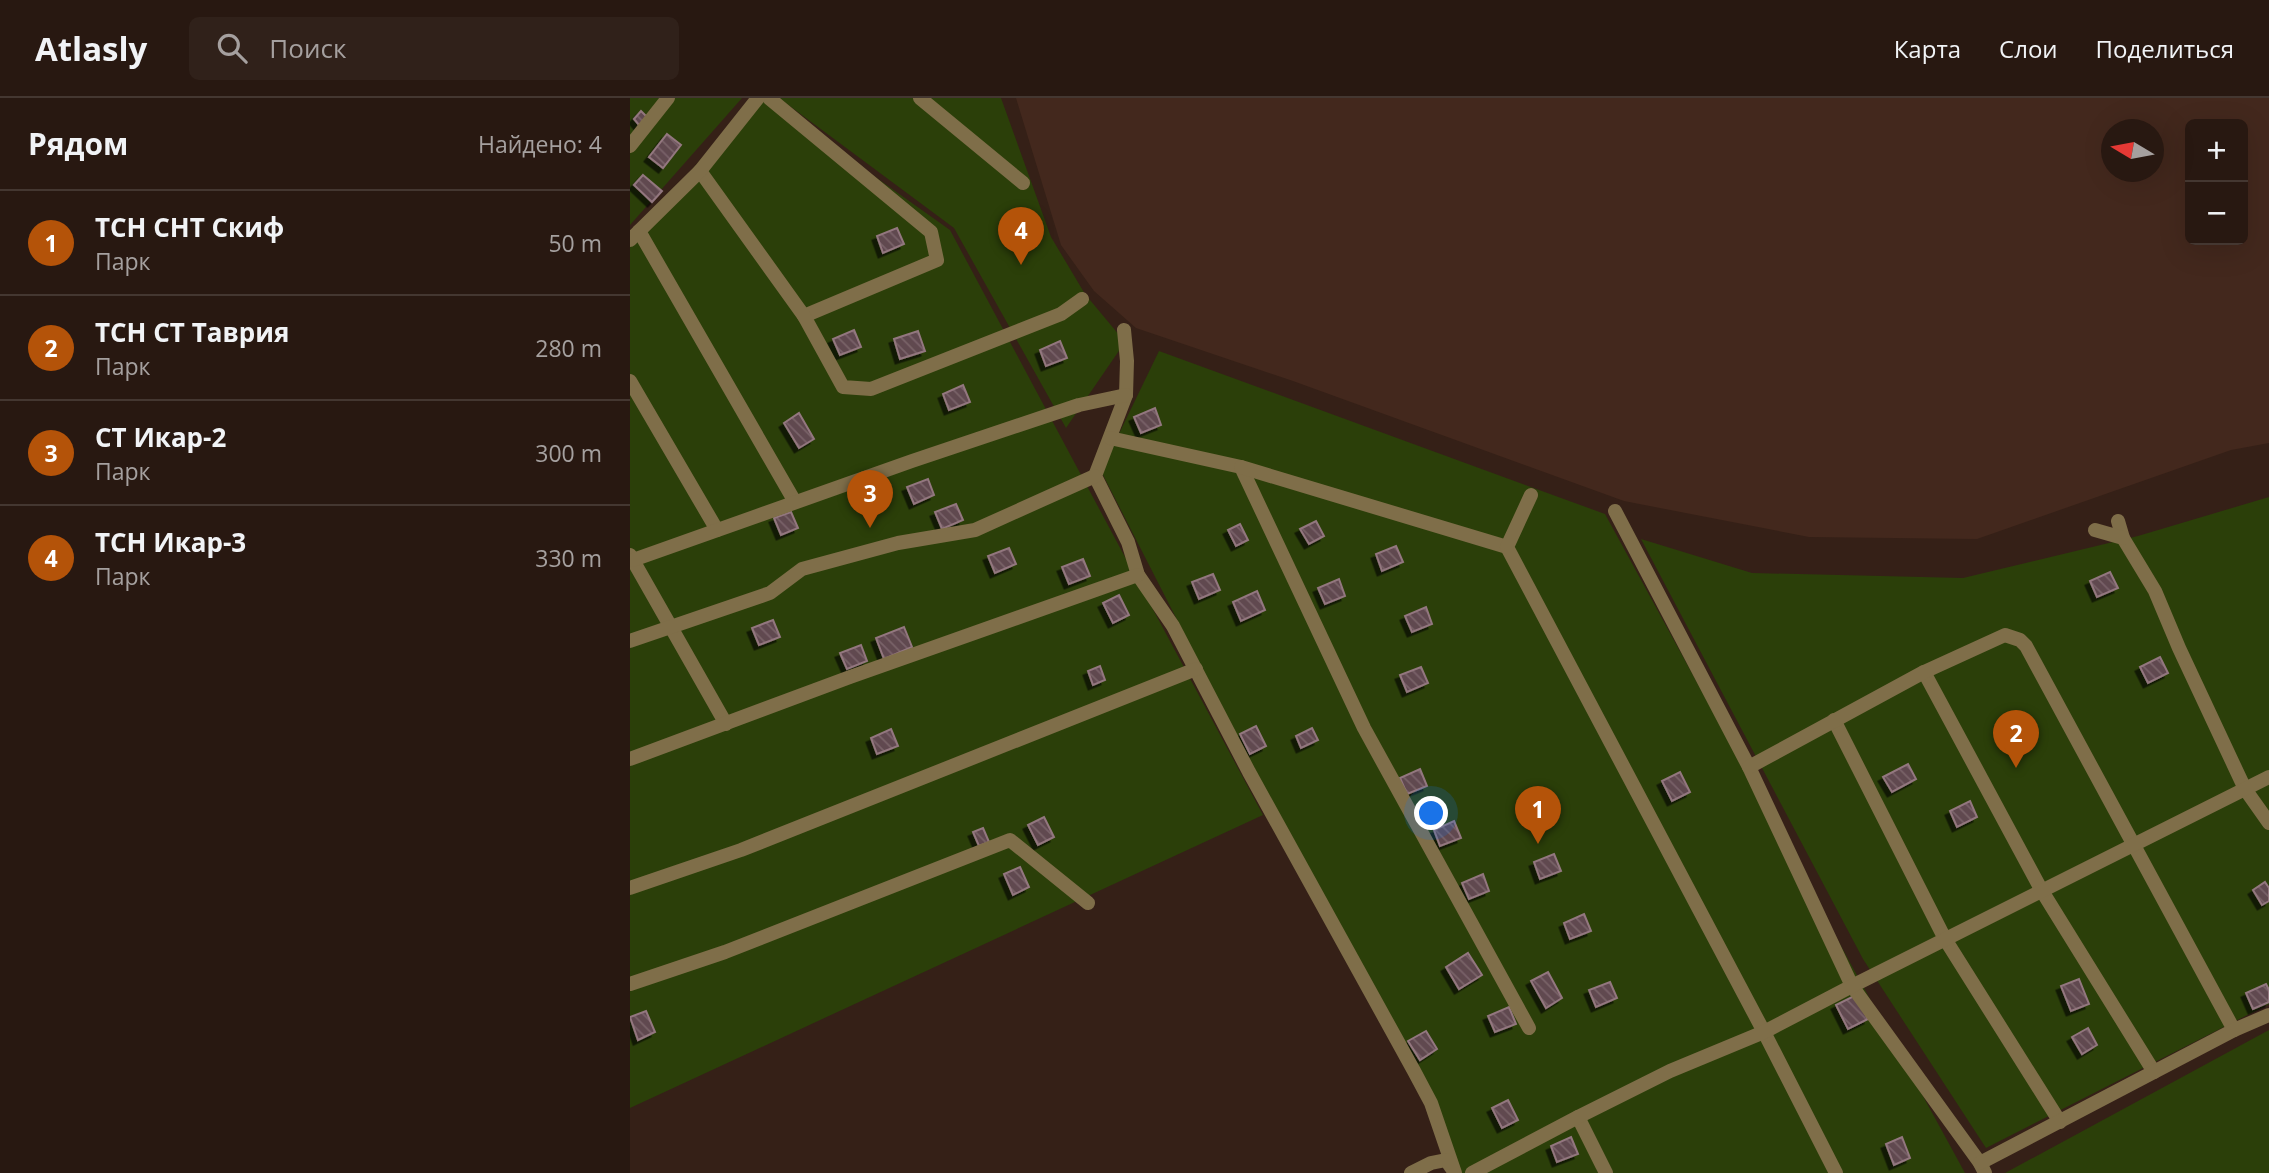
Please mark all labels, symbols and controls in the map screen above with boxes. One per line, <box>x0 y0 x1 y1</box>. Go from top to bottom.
search box <box>189 17 679 80</box>
text: Atlasly <box>35 26 147 71</box>
icon: search <box>213 29 251 67</box>
text: Поиск <box>269 30 346 66</box>
text: Карта <box>1894 32 1961 65</box>
text: Слои <box>1999 32 2058 65</box>
text: Поделиться <box>2096 32 2234 65</box>
north arrow <box>2101 119 2164 182</box>
map controls <box>2185 119 2248 245</box>
button: + <box>2185 119 2248 182</box>
text: Рядом <box>28 123 128 164</box>
text: Найдено: 4 <box>478 128 602 160</box>
button: − <box>2185 182 2248 245</box>
pin: 4 <box>998 207 1044 265</box>
text: ТСН СНТ Скиф <box>95 209 284 245</box>
text: 1 <box>44 227 58 259</box>
text: 50 m <box>548 227 602 259</box>
text: Парк <box>95 245 150 277</box>
text: ТСН СТ Таврия <box>95 314 289 350</box>
text: 2 <box>44 332 58 364</box>
text: 280 m <box>535 332 602 364</box>
text: Парк <box>95 350 150 382</box>
text: СТ Икар-2 <box>95 419 226 455</box>
text: 3 <box>44 437 58 469</box>
text: 300 m <box>535 437 602 469</box>
text: Парк <box>95 455 150 487</box>
pin: 3 <box>847 470 893 528</box>
text: ТСН Икар-3 <box>95 524 246 560</box>
text: 4 <box>44 542 58 574</box>
text: 330 m <box>535 542 602 574</box>
text: Парк <box>95 560 150 592</box>
pin: 2 <box>1993 710 2039 768</box>
pin: 1 <box>1515 786 1561 844</box>
your location <box>1414 796 1448 830</box>

